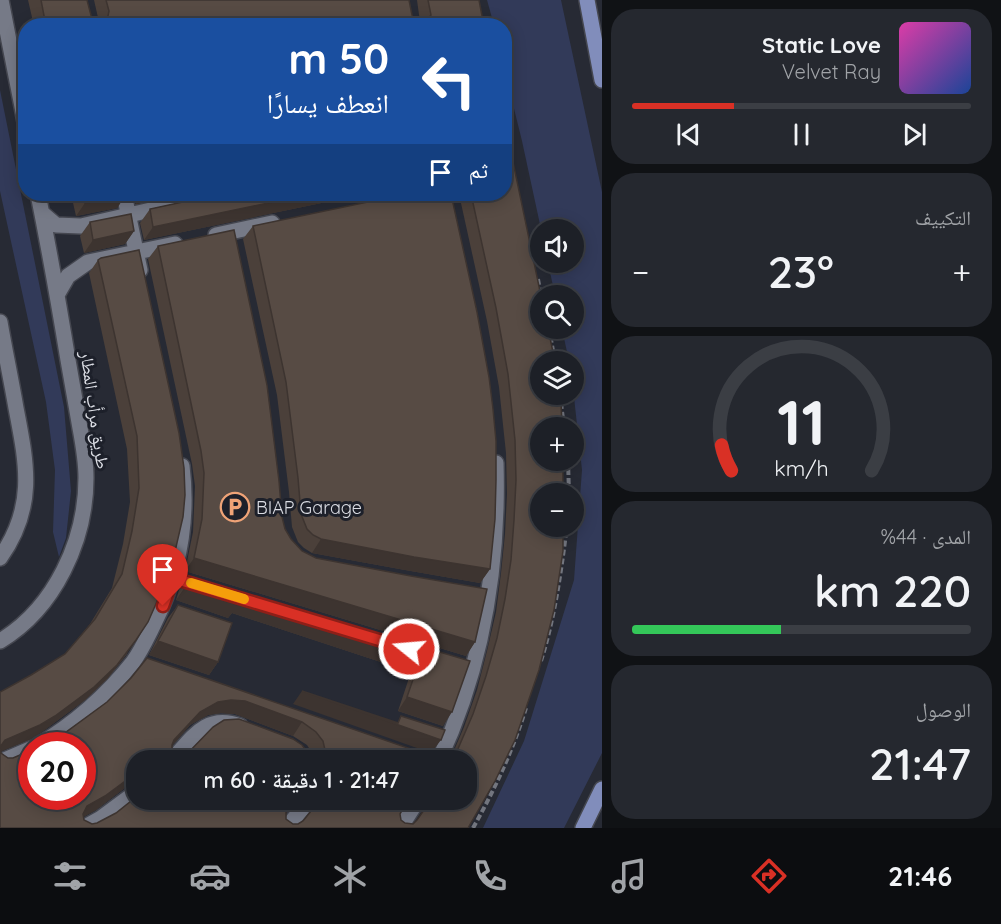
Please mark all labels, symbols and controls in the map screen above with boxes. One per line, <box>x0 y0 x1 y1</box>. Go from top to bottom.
text: Static Love <box>762 31 881 59</box>
text: 50 m <box>289 32 389 85</box>
icon: left <box>410 42 488 120</box>
text: Velvet Ray <box>782 59 881 84</box>
text: انعطف يسارًا <box>267 86 389 120</box>
icon: previous <box>672 118 705 151</box>
icon: pause <box>785 118 818 151</box>
icon: next <box>898 118 931 151</box>
icon: arrive <box>424 156 457 189</box>
text: ثم <box>469 156 488 184</box>
text: التكييف <box>915 205 971 230</box>
map controls <box>530 219 584 537</box>
button: sound <box>530 219 584 273</box>
text: 23° <box>768 243 834 299</box>
text: − <box>632 251 649 292</box>
text: + <box>952 251 971 292</box>
button: search <box>530 285 584 339</box>
street label: طريق مرأب المطار <box>75 349 115 470</box>
button: layers <box>530 351 584 405</box>
text: 11 <box>777 383 826 461</box>
button: + <box>530 417 584 471</box>
text: km/h <box>774 455 829 481</box>
button: − <box>530 483 584 537</box>
parking icon: BIAP Garage <box>219 491 251 523</box>
place label: BIAP Garage <box>256 496 362 519</box>
text: المدى · 44% <box>880 524 971 549</box>
pin <box>137 544 188 606</box>
icon: arrive <box>146 553 179 586</box>
text: 220 km <box>814 562 971 618</box>
position arrow <box>377 617 441 681</box>
text: الوصول <box>916 697 971 722</box>
speed limit sign: 20 <box>18 732 96 810</box>
text: 21:47 <box>869 735 971 791</box>
text: 21:47 · 1 دقيقة · 60 m <box>204 766 399 794</box>
icon: filters <box>49 855 91 897</box>
icon: car <box>189 855 231 897</box>
icon: climate <box>329 855 371 897</box>
icon: phone <box>469 855 511 897</box>
icon: music <box>608 855 650 897</box>
icon: directions <box>748 855 790 897</box>
text: 21:46 <box>888 859 952 893</box>

